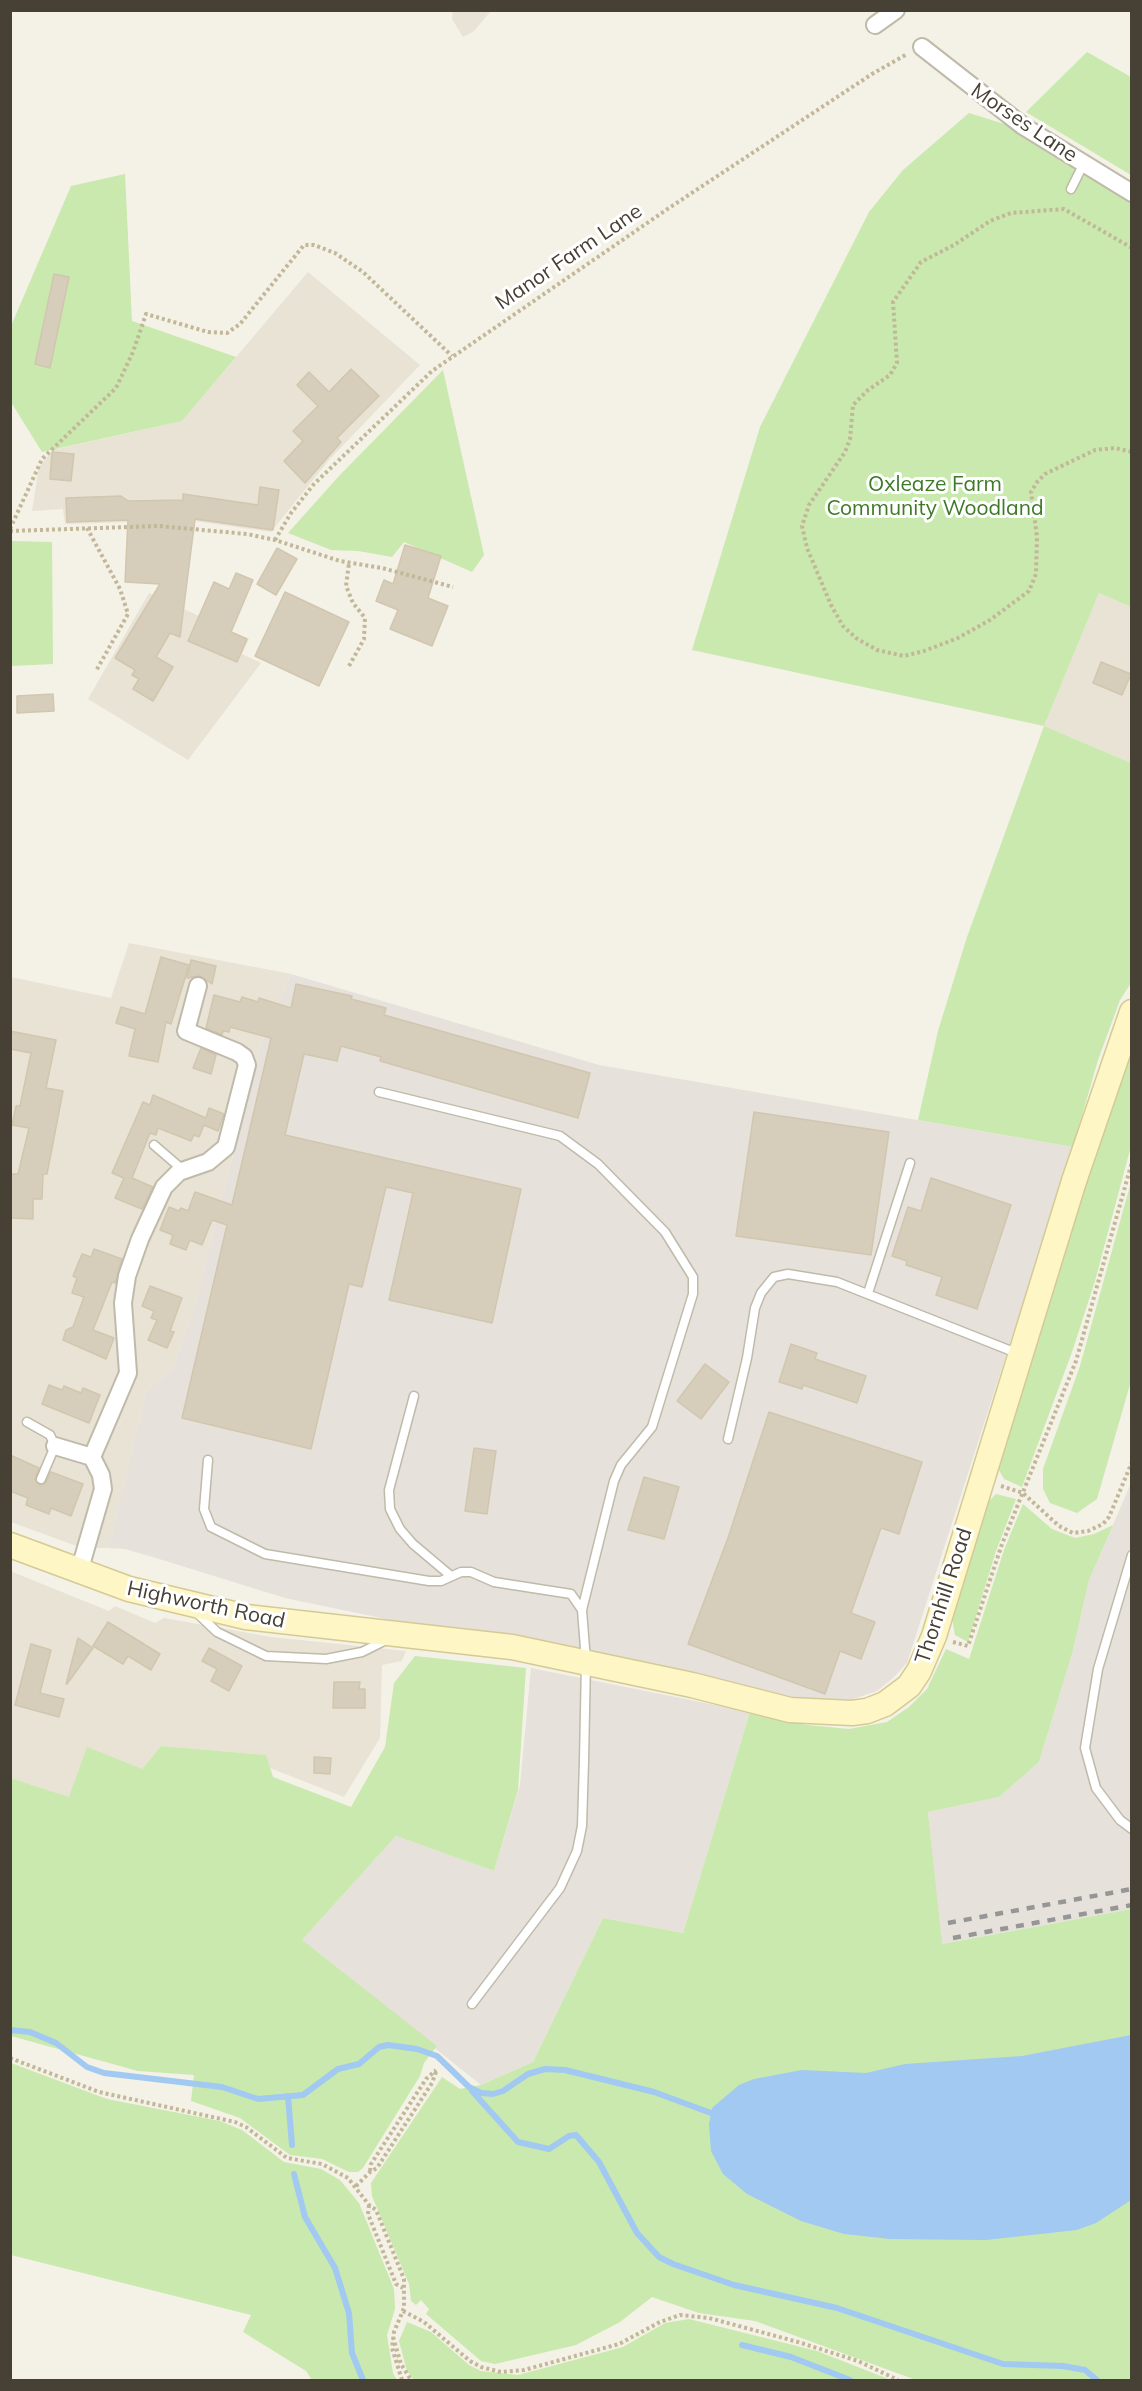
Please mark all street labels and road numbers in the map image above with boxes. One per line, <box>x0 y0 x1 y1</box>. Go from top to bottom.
street label: Morses Lane <box>966 78 1082 168</box>
street label: Manor Farm Lane <box>491 199 647 315</box>
street label: Thornhill Road <box>910 1525 978 1667</box>
street label: Highworth Road <box>125 1576 287 1634</box>

